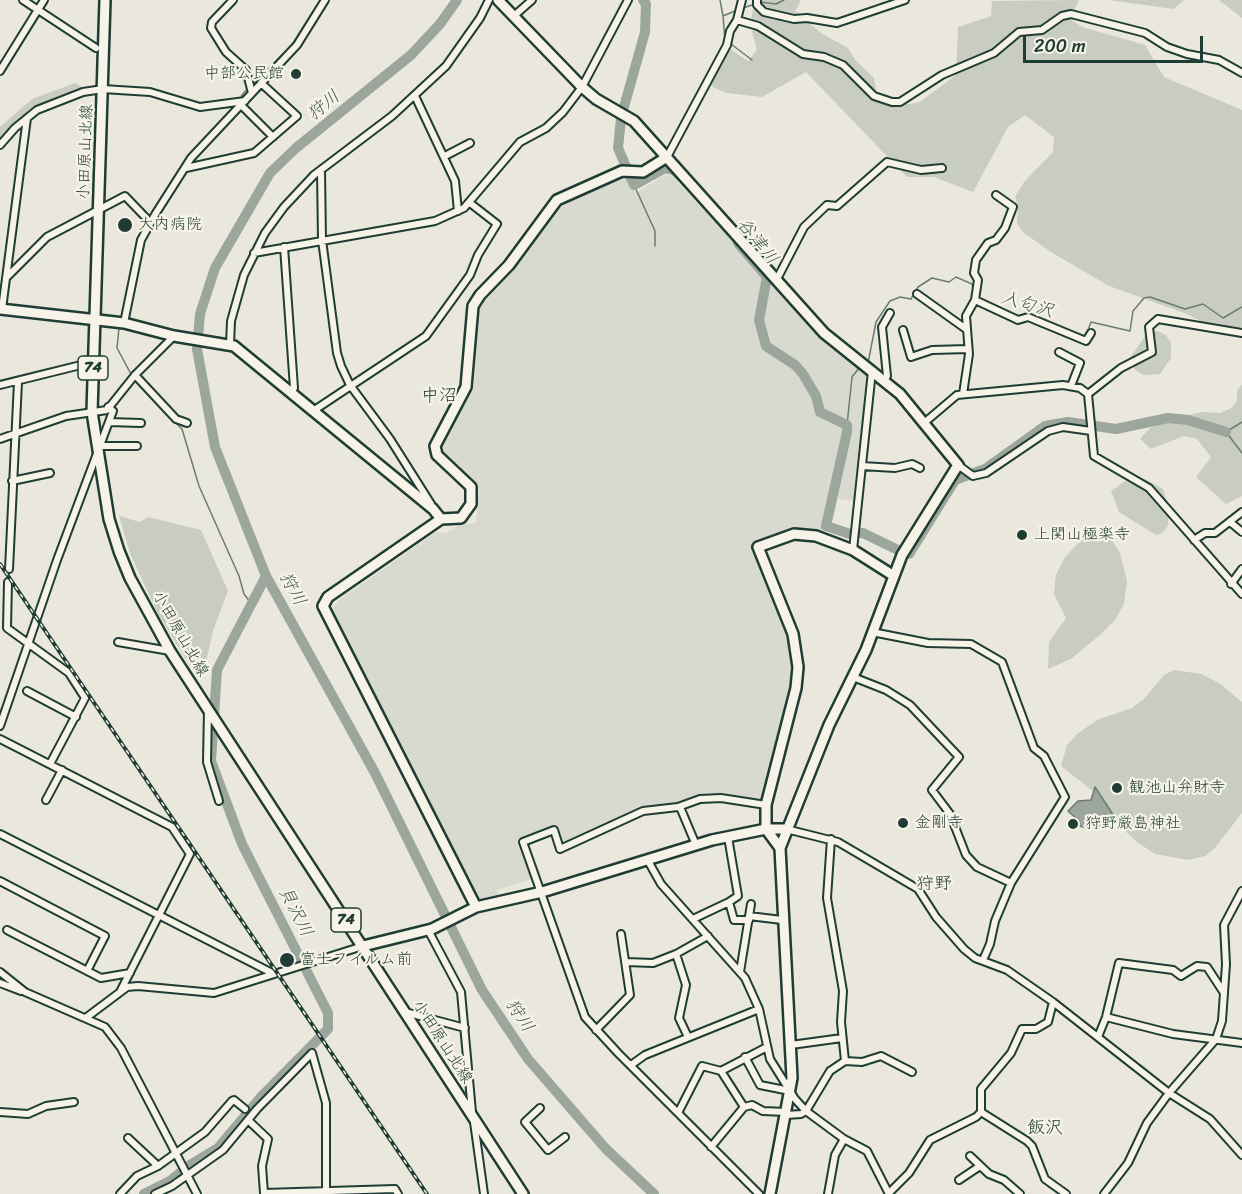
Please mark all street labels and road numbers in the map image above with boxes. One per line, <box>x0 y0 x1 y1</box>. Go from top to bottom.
street label: 小田原山北線 <box>75 104 97 200</box>
road number: 74 <box>78 356 108 380</box>
street label: 小田原山北線 <box>148 588 212 680</box>
road number: 74 <box>331 908 361 932</box>
street label: 小田原山北線 <box>408 997 476 1087</box>

